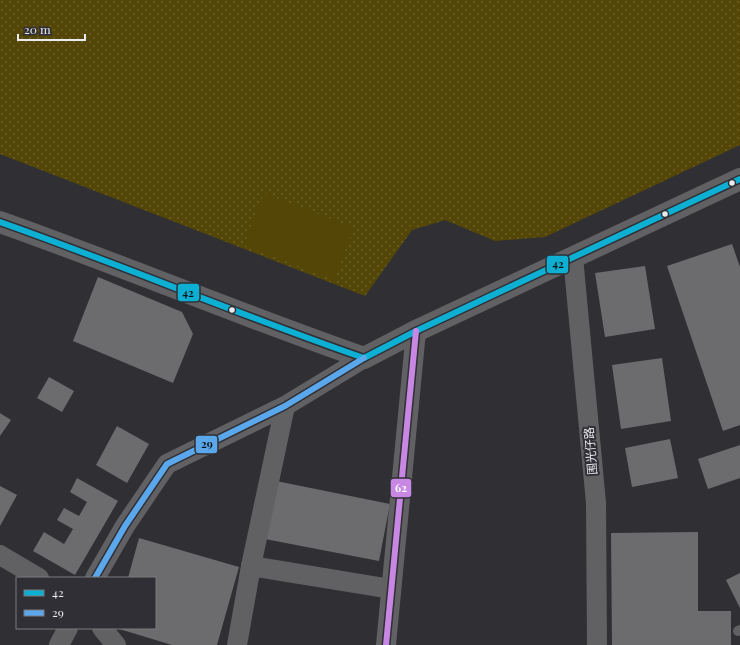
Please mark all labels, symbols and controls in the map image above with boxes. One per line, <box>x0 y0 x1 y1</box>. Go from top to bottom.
scale bar <box>18 16 85 42</box>
text: 20 m <box>24 21 51 37</box>
unlabelled marker <box>727 178 737 188</box>
unlabelled marker <box>660 209 670 219</box>
line badge: 42 <box>546 255 569 274</box>
text: 42 <box>552 256 564 271</box>
line badge: 42 <box>177 283 200 302</box>
text: 42 <box>182 285 194 300</box>
unlabelled marker <box>227 305 237 315</box>
street label: 围光仔路 <box>580 426 600 476</box>
line badge: 29 <box>195 435 218 454</box>
text: 29 <box>201 436 213 451</box>
line badge: 62 <box>390 478 412 498</box>
text: 62 <box>395 480 407 495</box>
legend <box>16 577 156 629</box>
text: 42 <box>52 584 64 600</box>
text: 29 <box>52 604 64 620</box>

